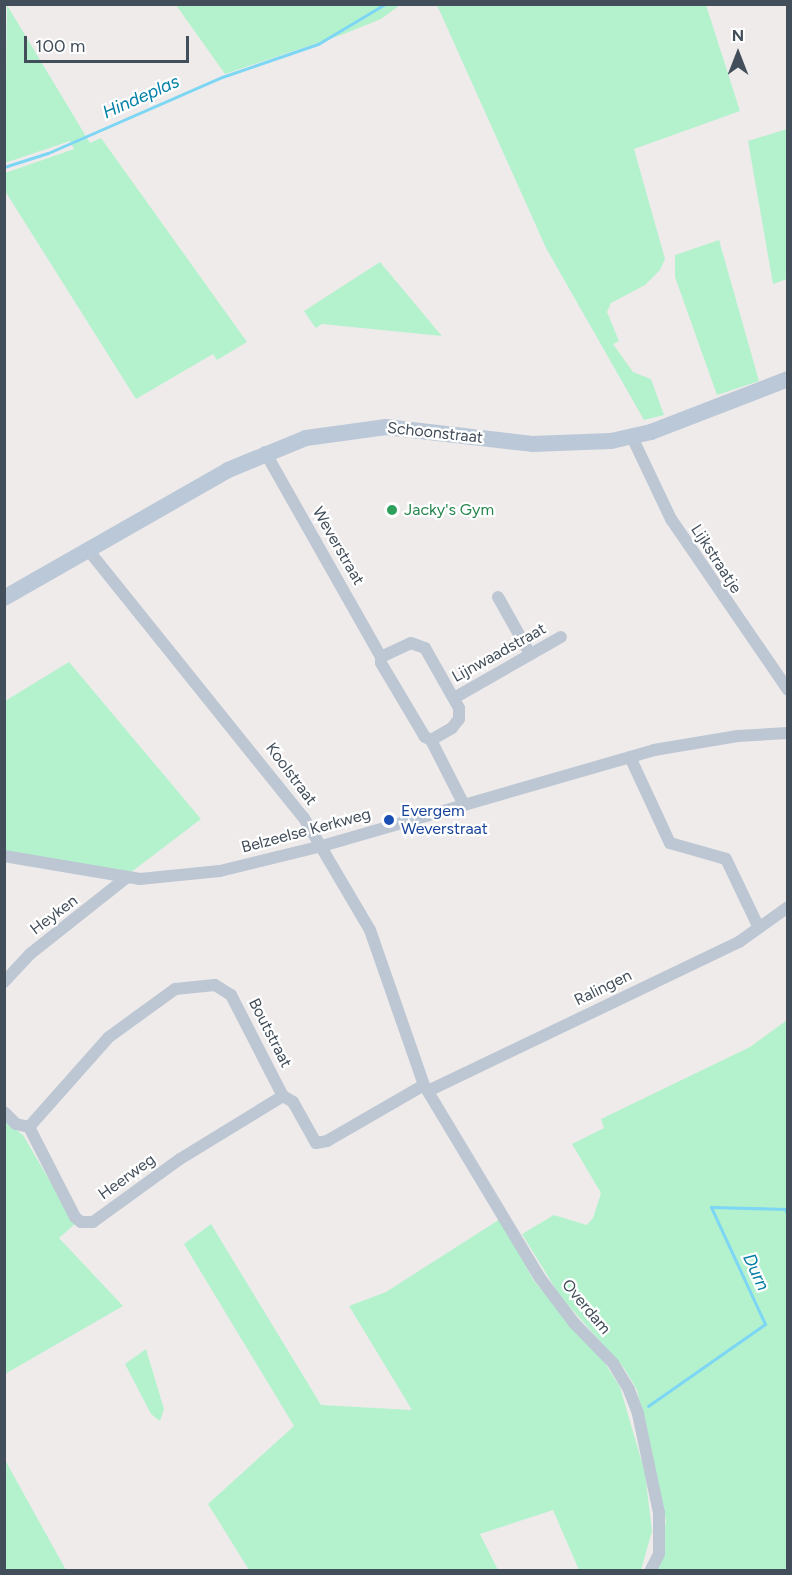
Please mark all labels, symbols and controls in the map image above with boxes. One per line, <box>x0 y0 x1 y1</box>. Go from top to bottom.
scale bar <box>27 24 192 62</box>
north arrow <box>708 24 768 84</box>
text: N <box>732 26 744 45</box>
text: 100 m <box>35 35 85 57</box>
water label: Hindeplas <box>99 70 183 124</box>
street label: Schoonstraat <box>386 418 484 448</box>
place label: Jacky's Gym <box>404 500 494 520</box>
marker: Jacky's Gym <box>385 503 399 517</box>
street label: Weverstraat <box>308 504 368 588</box>
street label: Lijkstraatje <box>687 521 745 597</box>
street label: Lijnwaadstraat <box>449 619 549 687</box>
street label: Koolstraat <box>261 739 321 809</box>
place label: Evergem Weverstraat <box>401 801 488 839</box>
street label: Belzeelse Kerkweg <box>239 805 373 857</box>
marker: Evergem Weverstraat <box>382 813 396 827</box>
street label: Heyken <box>27 891 81 939</box>
street label: Ralingen <box>571 966 635 1010</box>
street label: Boutstraat <box>244 995 296 1071</box>
street label: Heerweg <box>95 1150 159 1204</box>
water label: Durn <box>738 1250 774 1294</box>
street label: Overdam <box>557 1276 615 1338</box>

